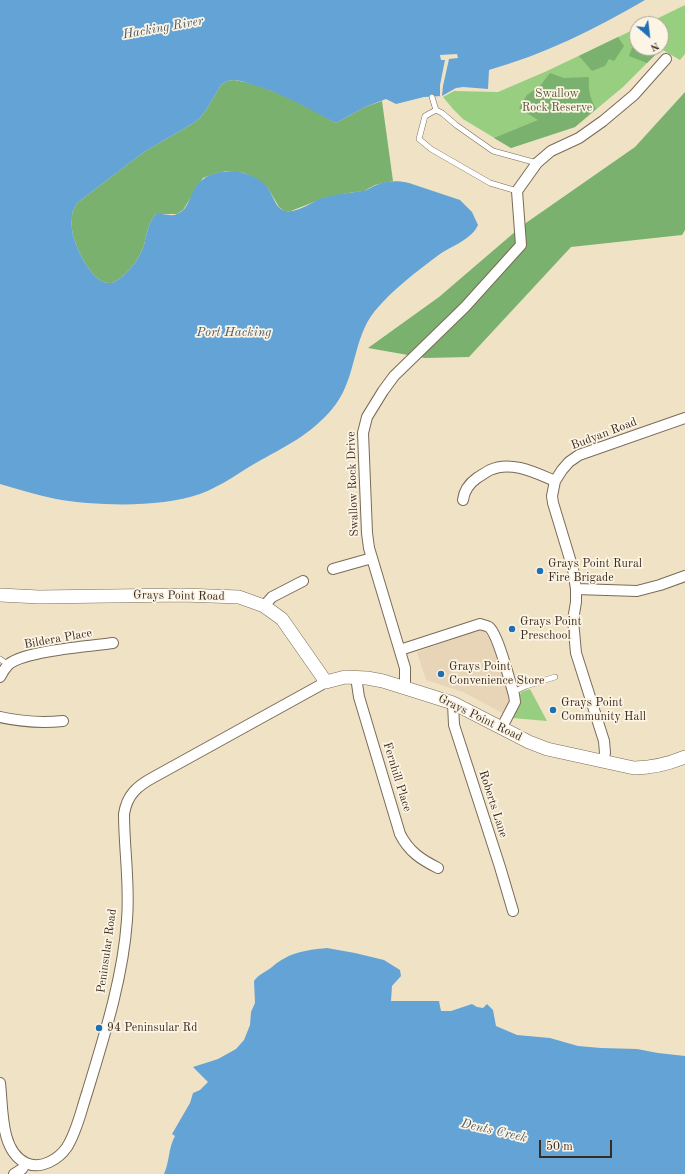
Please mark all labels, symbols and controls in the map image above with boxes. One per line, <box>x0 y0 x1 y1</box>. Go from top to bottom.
water label: Hacking River <box>121 13 205 43</box>
north arrow <box>629 16 669 56</box>
text: N <box>648 39 661 53</box>
park label: Swallow Rock Reserve <box>522 87 592 115</box>
water label: Port Hacking <box>196 325 272 341</box>
street label: Budyan Road <box>569 415 639 453</box>
street label: Swallow Rock Drive <box>344 431 362 537</box>
place label: Grays Point Rural Fire Brigade <box>548 557 642 585</box>
marker: Grays Point Rural Fire Brigade <box>535 566 545 576</box>
street label: Grays Point Road <box>133 588 225 604</box>
place label: Grays Point Preschool <box>520 615 582 643</box>
marker: Grays Point Preschool <box>507 624 517 634</box>
street label: Bildera Place <box>23 626 93 652</box>
place label: Grays Point Convenience Store <box>449 660 545 688</box>
marker: Grays Point Convenience Store <box>436 669 446 679</box>
street label: Grays Point Road <box>436 691 524 745</box>
place label: Grays Point Community Hall <box>561 696 646 724</box>
marker: Grays Point Community Hall <box>548 705 558 715</box>
street label: Fernhill Place <box>380 741 414 813</box>
street label: Roberts Lane <box>475 769 511 839</box>
street label: Peninsular Road <box>94 908 120 994</box>
place label: 94 Peninsular Rd <box>107 1021 197 1035</box>
marker: 94 Peninsular Rd <box>94 1023 104 1033</box>
water label: Dents Creek <box>460 1116 528 1146</box>
scale bar <box>541 1132 614 1158</box>
text: 50 m <box>546 1141 573 1153</box>

